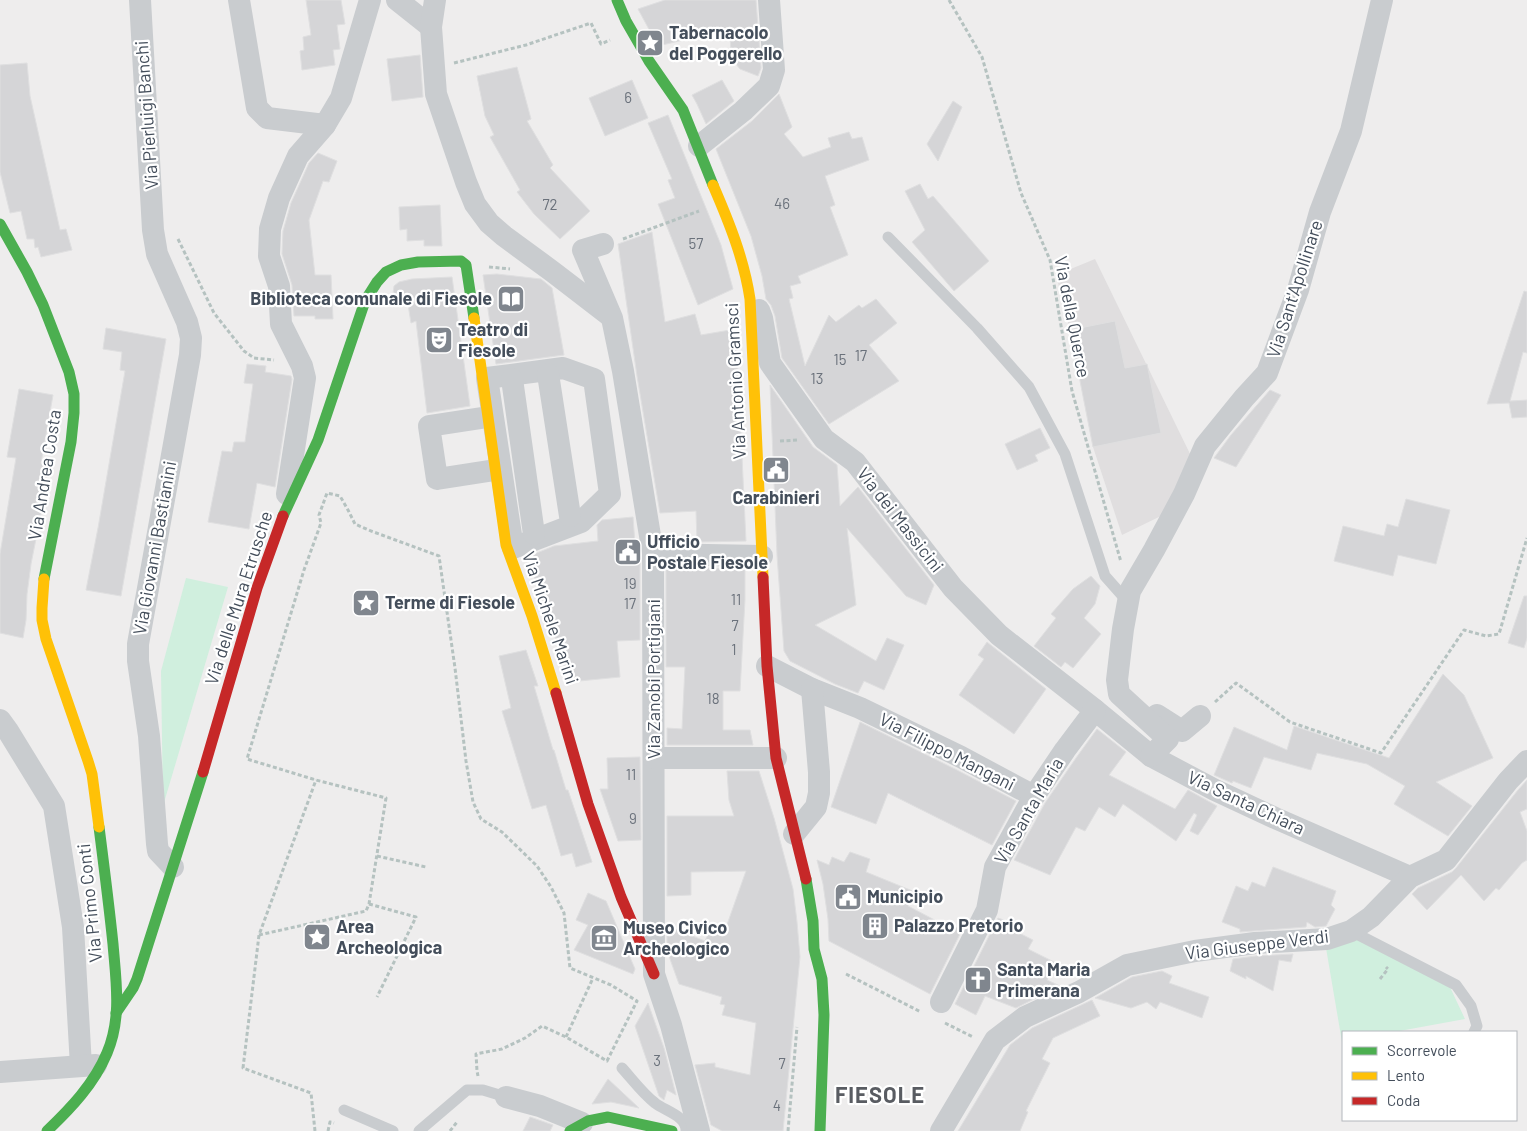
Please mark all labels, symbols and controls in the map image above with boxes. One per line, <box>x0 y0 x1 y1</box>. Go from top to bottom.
place label: Tabernacolo del Poggerello <box>669 21 782 64</box>
place icon: Tabernacolo del Poggerello <box>635 28 665 58</box>
street label: Via Pierluigi Banchi <box>130 40 162 190</box>
house number: 6 <box>624 88 632 106</box>
house number: 46 <box>774 194 790 212</box>
house number: 72 <box>542 195 558 213</box>
street label: Via Sant'Apollinare <box>1261 217 1327 360</box>
house number: 57 <box>689 234 703 252</box>
street label: Via della Querce <box>1050 254 1096 380</box>
library icon: Biblioteca comunale di Fiesole <box>496 284 526 314</box>
place label: Biblioteca comunale di Fiesole <box>250 287 492 309</box>
street label: Via Antonio Gramsci <box>720 302 750 460</box>
place label: Teatro di Fiesole <box>458 318 528 361</box>
theatre icon: Teatro di Fiesole <box>424 325 454 355</box>
house number: 17 <box>855 346 867 364</box>
house number: 15 <box>834 350 846 368</box>
house number: 13 <box>811 369 823 387</box>
street label: Via Andrea Costa <box>23 408 65 542</box>
public building icon: Carabinieri <box>761 455 791 485</box>
street label: Via Giovanni Bastianini <box>128 459 180 636</box>
street label: Via dei Massicini <box>853 462 949 576</box>
place label: Carabinieri <box>732 486 820 508</box>
street label: Via delle Mura Etrusche <box>200 508 277 687</box>
place label: Ufficio Postale Fiesole <box>647 530 768 573</box>
public building icon: Ufficio Postale Fiesole <box>613 537 643 567</box>
street label: Via Michele Marini <box>518 548 584 687</box>
house number: 19 <box>623 574 637 592</box>
place icon: Terme di Fiesole <box>351 588 381 618</box>
house number: 11 <box>731 590 741 608</box>
place label: Terme di Fiesole <box>385 591 515 613</box>
house number: 17 <box>624 594 636 612</box>
street label: Via Zanobi Portigiani <box>642 599 664 759</box>
house number: 7 <box>731 616 739 634</box>
house number: 1 <box>731 640 737 658</box>
house number: 18 <box>706 689 720 707</box>
street label: Via Filippo Mangani <box>876 707 1019 795</box>
street label: Via Santa Maria <box>989 753 1067 868</box>
house number: 11 <box>626 765 636 783</box>
street label: Via Santa Chiara <box>1184 765 1309 839</box>
house number: 9 <box>629 809 637 827</box>
street label: Via Primo Conti <box>72 843 106 964</box>
public building icon: Municipio <box>833 882 863 912</box>
place label: Municipio <box>867 885 943 907</box>
building icon: Palazzo Pretorio <box>860 911 890 941</box>
place label: Palazzo Pretorio <box>894 914 1023 936</box>
place label: Area Archeologica <box>336 915 442 958</box>
place label: Museo Civico Archeologico <box>623 916 730 959</box>
place icon: Area Archeologica <box>302 922 332 952</box>
museum icon: Museo Civico Archeologico <box>589 923 619 953</box>
street label: Via Giuseppe Verdi <box>1184 924 1330 964</box>
place label: Santa Maria Primerana <box>997 958 1090 1001</box>
church icon: Santa Maria Primerana <box>963 965 993 995</box>
legend <box>1342 1031 1517 1121</box>
text: Scorrevole <box>1387 1041 1457 1059</box>
house number: 3 <box>653 1051 661 1069</box>
house number: 7 <box>778 1054 786 1072</box>
text: Lento <box>1387 1066 1425 1084</box>
district label: FIESOLE <box>835 1081 925 1107</box>
text: Coda <box>1387 1091 1420 1109</box>
house number: 4 <box>773 1096 781 1114</box>

